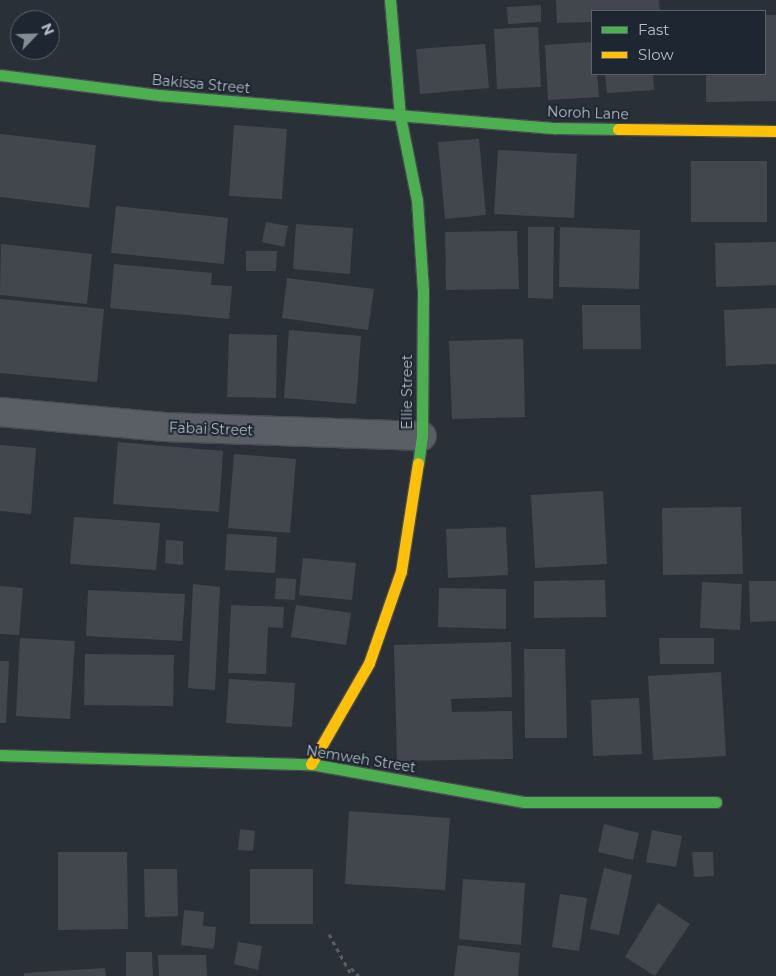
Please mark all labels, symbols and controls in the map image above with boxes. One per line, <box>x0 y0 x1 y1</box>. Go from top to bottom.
north arrow <box>10 10 60 60</box>
legend <box>591 10 766 75</box>
text: N <box>37 20 58 38</box>
text: Fast <box>638 20 669 39</box>
text: Slow <box>638 45 674 64</box>
street label: Bakissa Street <box>151 71 251 97</box>
street label: Noroh Lane <box>547 103 629 123</box>
street label: Ellie Street <box>399 354 415 430</box>
street label: Fabai Street <box>169 419 253 439</box>
street label: Nemweh Street <box>305 742 417 776</box>

